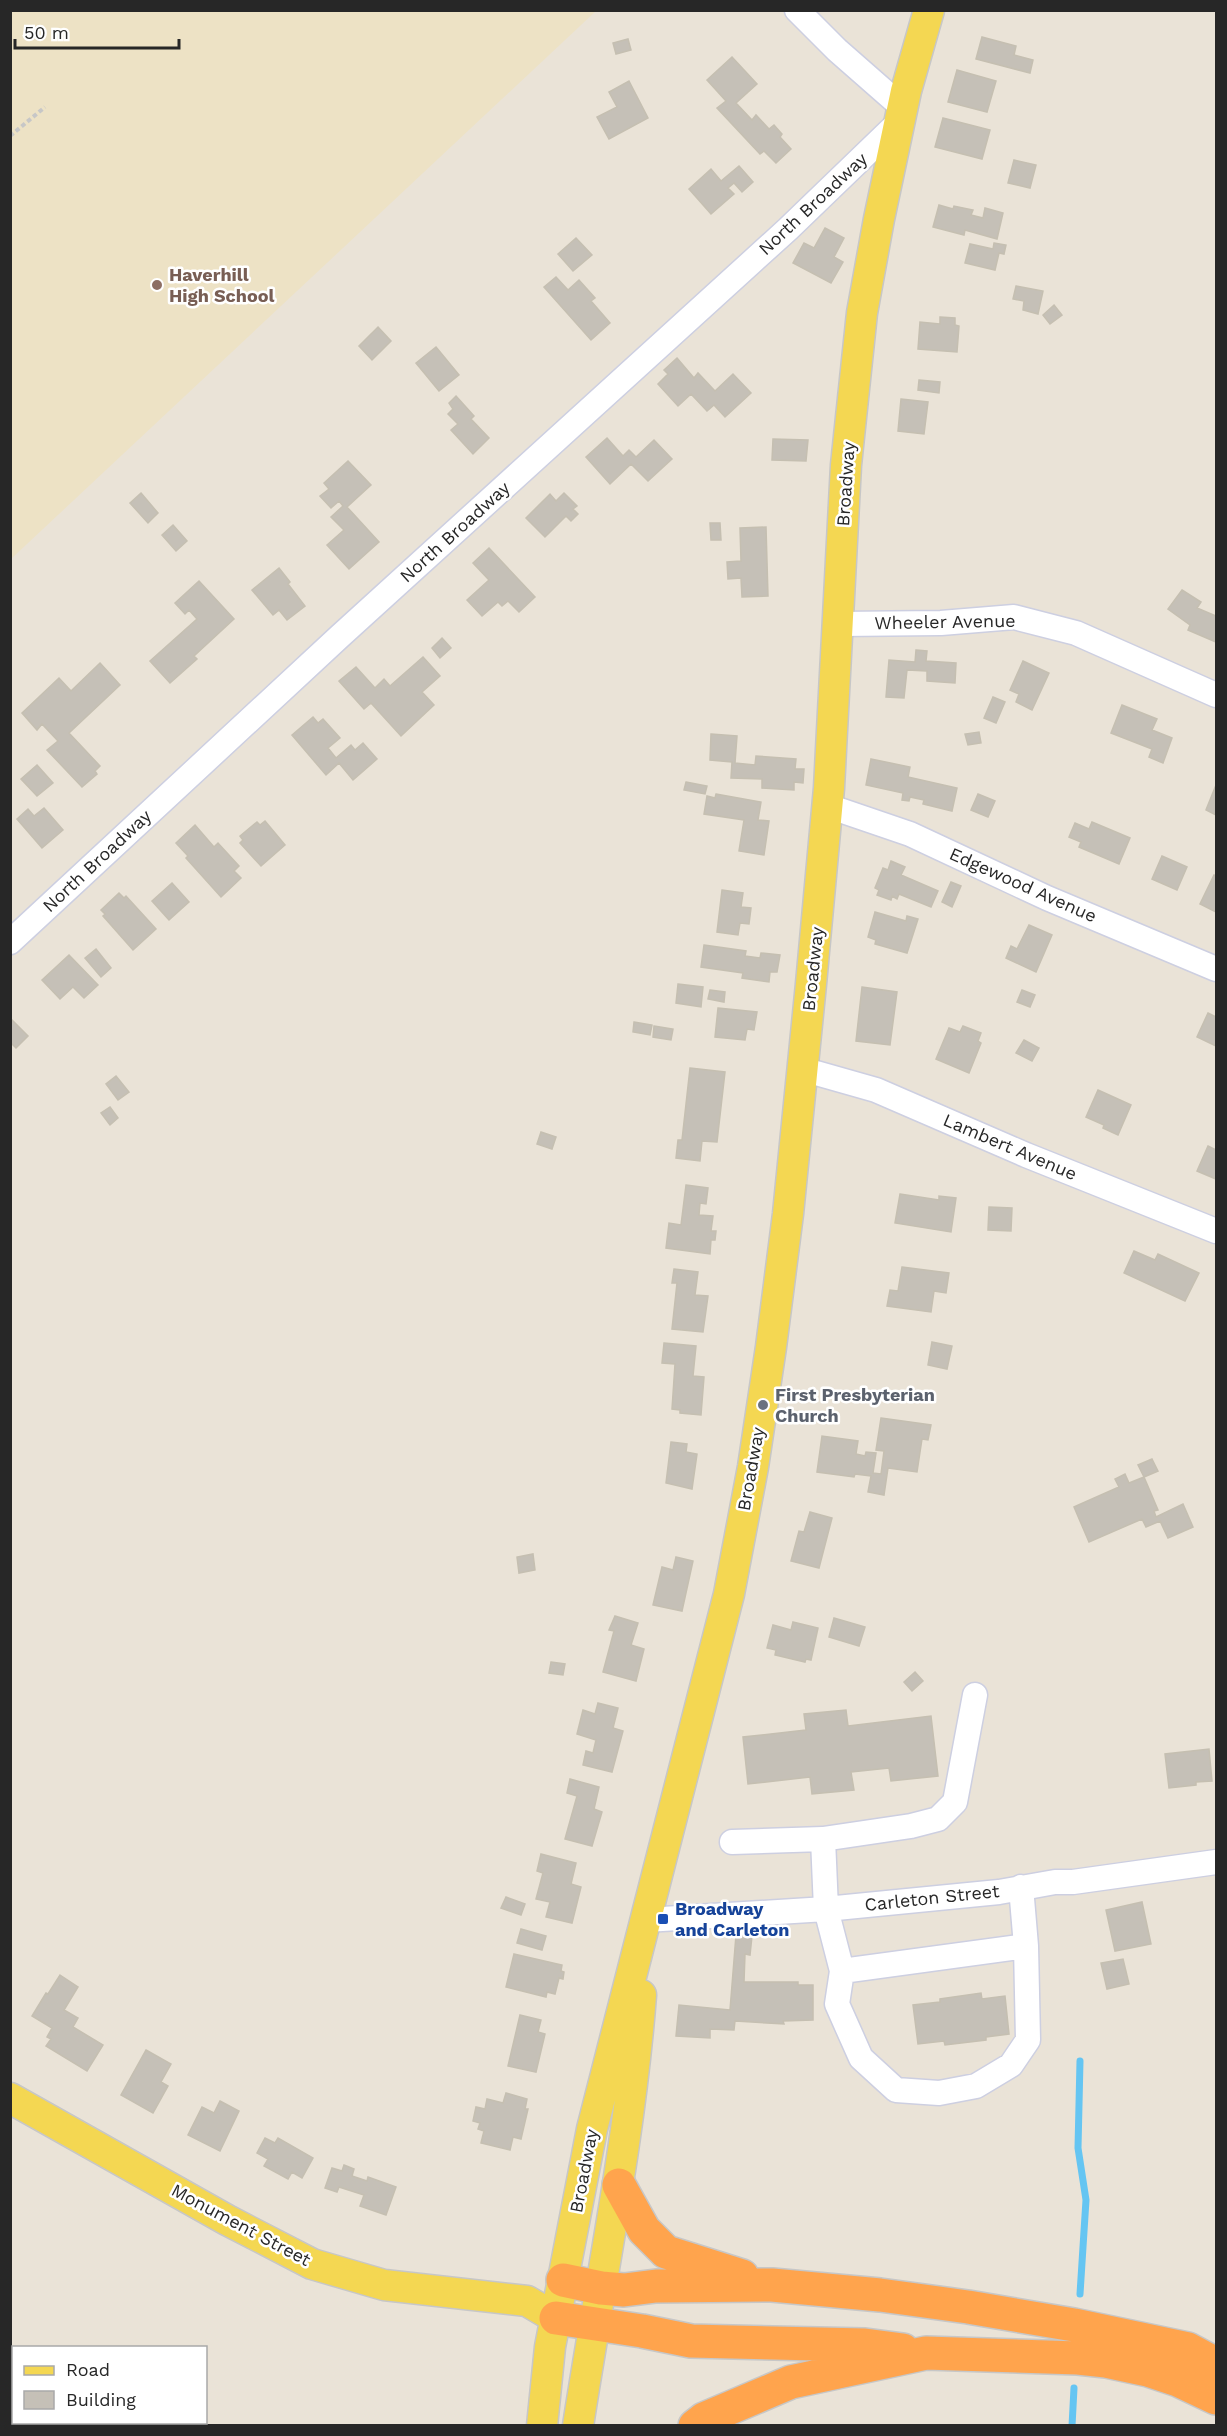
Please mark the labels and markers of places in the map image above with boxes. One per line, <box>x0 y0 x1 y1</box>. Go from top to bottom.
place label: Haverhill High School <box>169 264 275 306</box>
marker: Haverhill High School <box>150 278 164 292</box>
place label: First Presbyterian Church <box>775 1384 935 1426</box>
marker: First Presbyterian Church <box>756 1398 770 1412</box>
place label: Broadway and Carleton <box>675 1898 789 1940</box>
marker: Broadway and Carleton <box>656 1912 670 1926</box>

